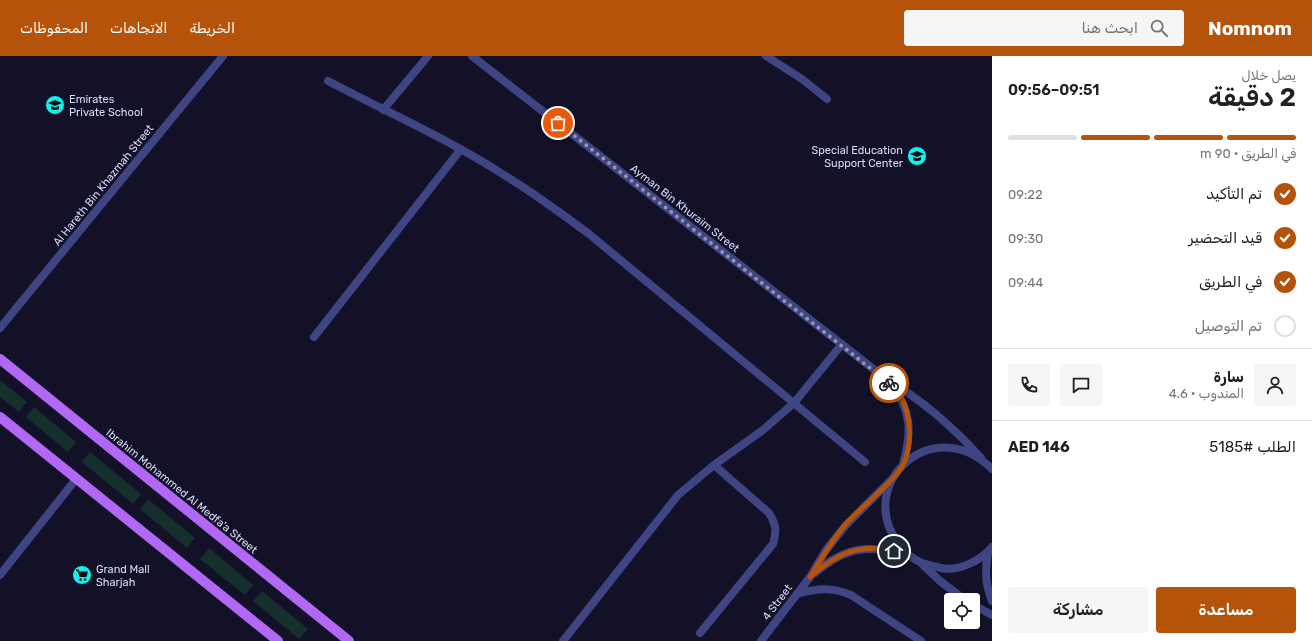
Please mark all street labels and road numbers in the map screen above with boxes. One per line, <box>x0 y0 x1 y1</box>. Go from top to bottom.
street label: Al Hareth Bin Khazmah Street <box>51 122 157 248</box>
street label: Ayman Bin Khuraim Street <box>628 162 742 255</box>
street label: Ibrahim Mohammed Al Medfa'a Street <box>103 426 260 557</box>
street label: 4 Street <box>760 581 795 623</box>

